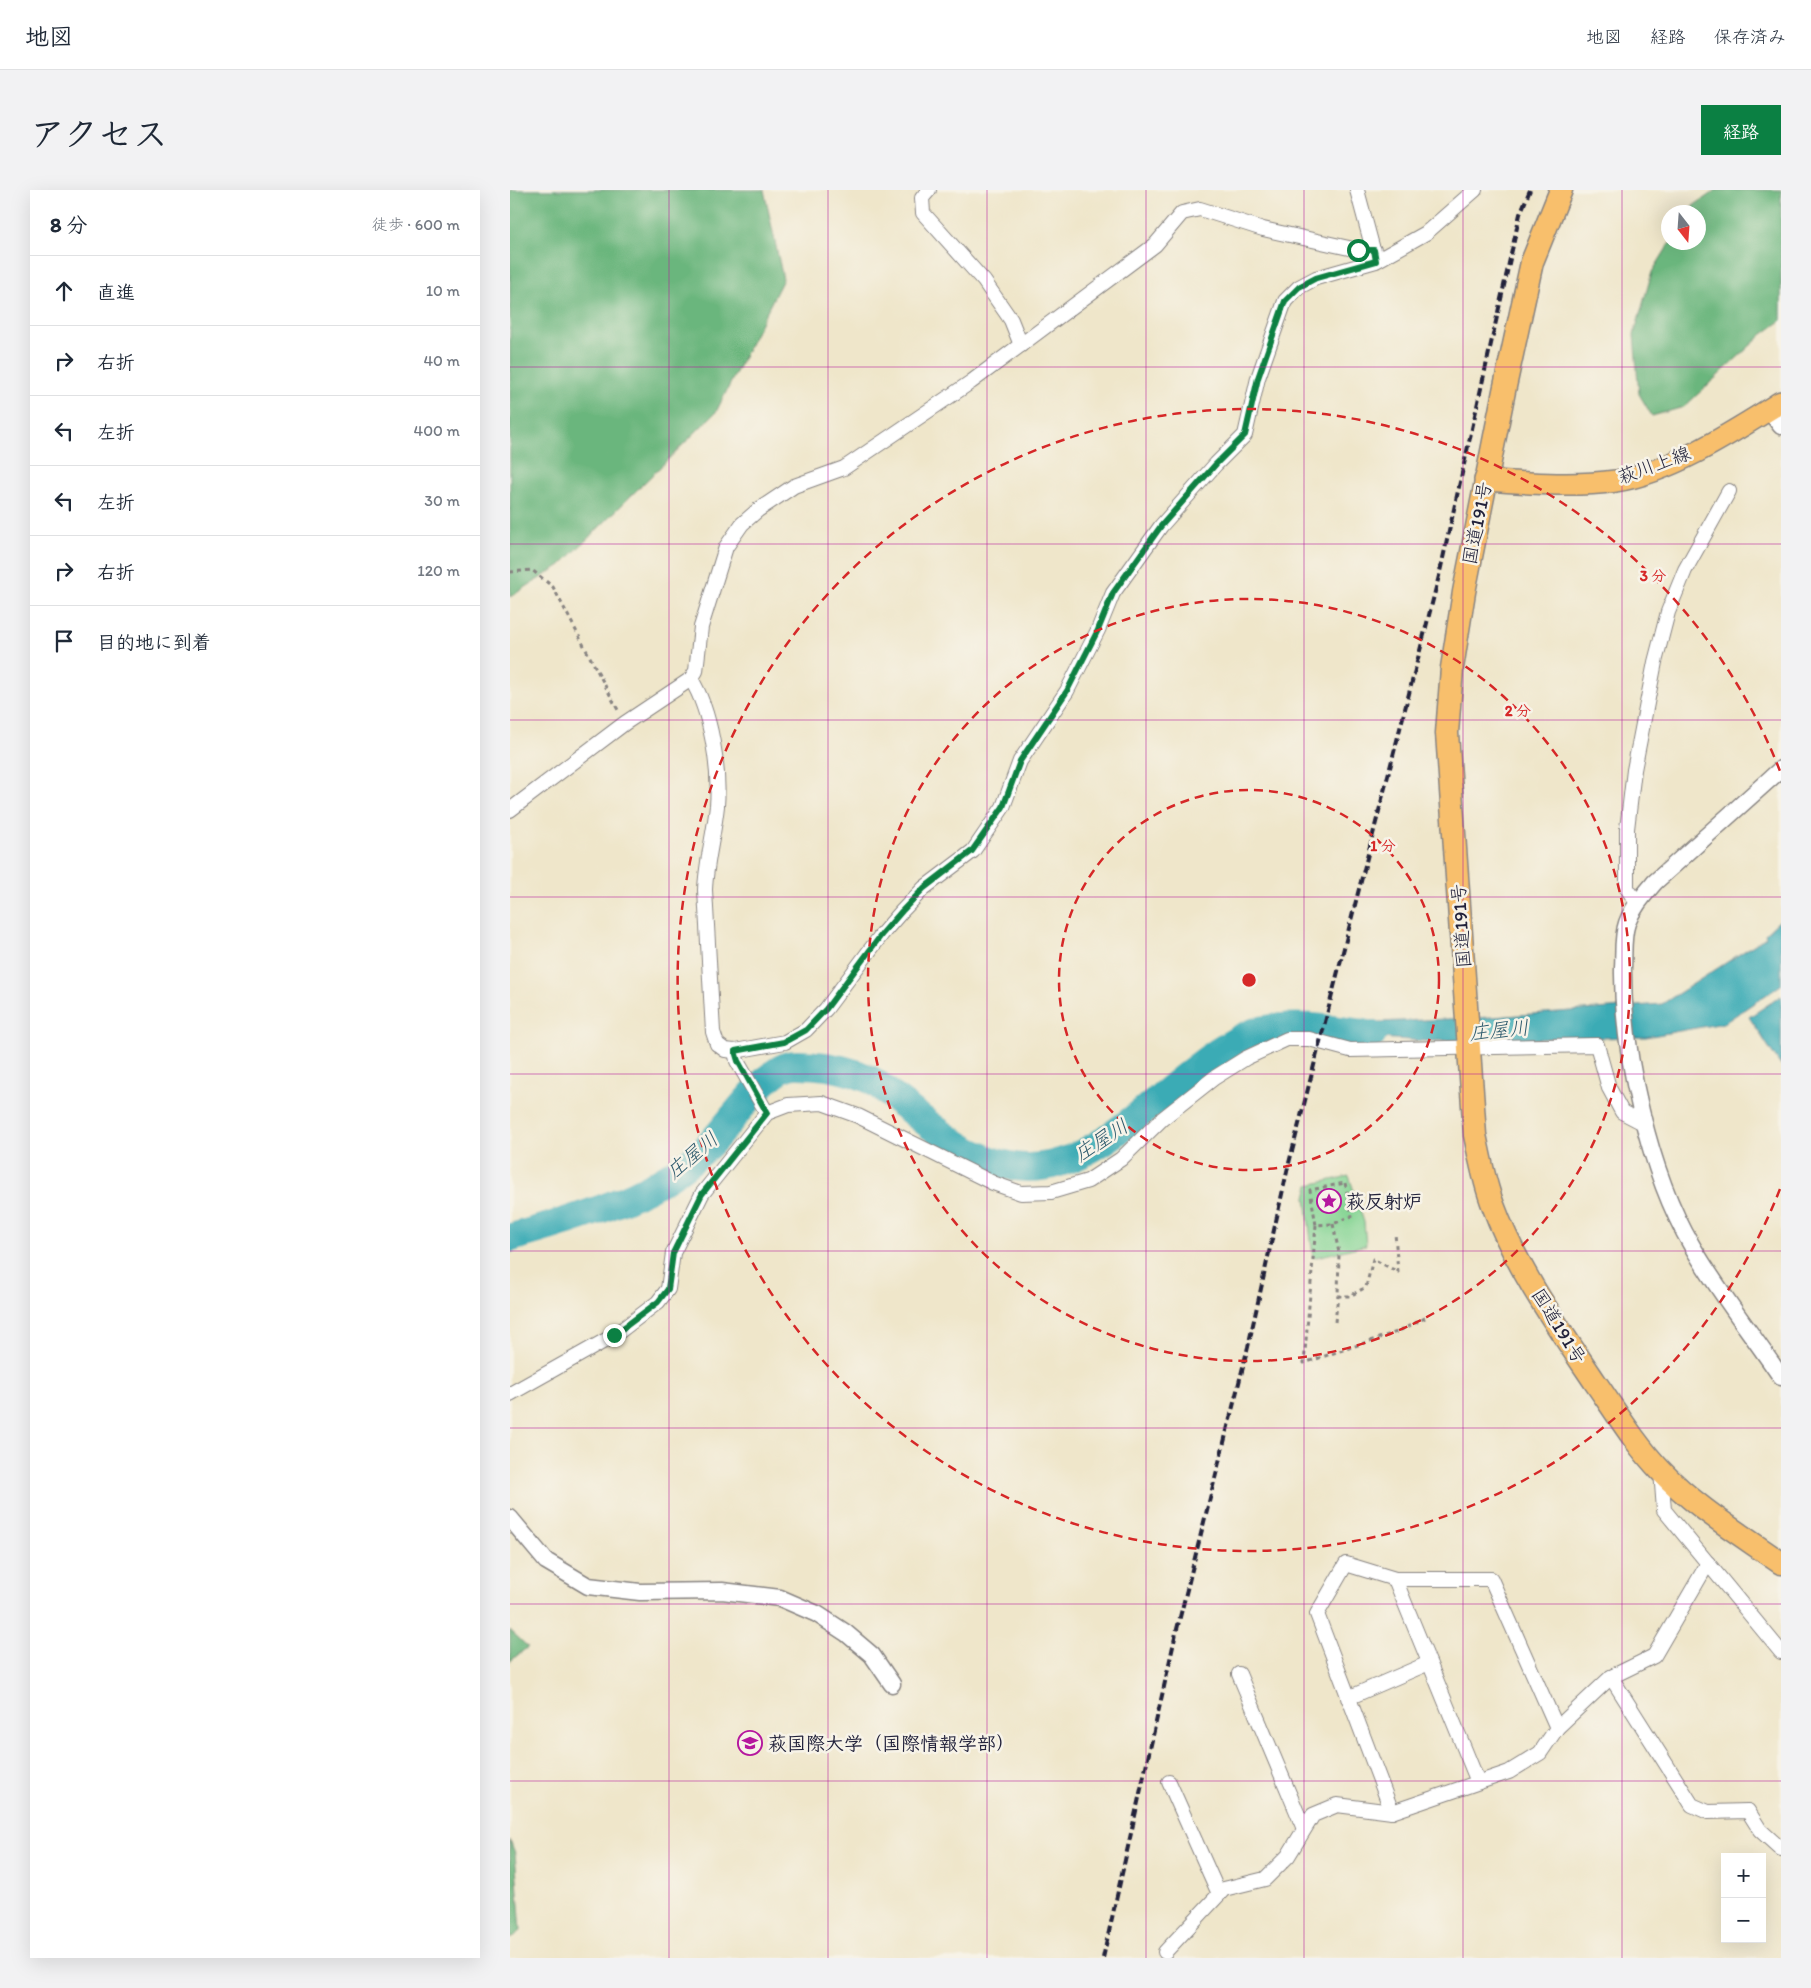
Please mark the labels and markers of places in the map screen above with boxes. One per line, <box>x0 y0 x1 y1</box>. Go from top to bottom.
centre of rings <box>1240 971 1258 989</box>
place icon: 萩反射炉 <box>1316 1188 1342 1214</box>
place label: 萩反射炉 <box>1346 1190 1422 1213</box>
school or university icon: 萩国際大学（国際情報学部） <box>737 1730 763 1756</box>
place label: 萩国際大学（国際情報学部） <box>768 1732 1015 1755</box>

